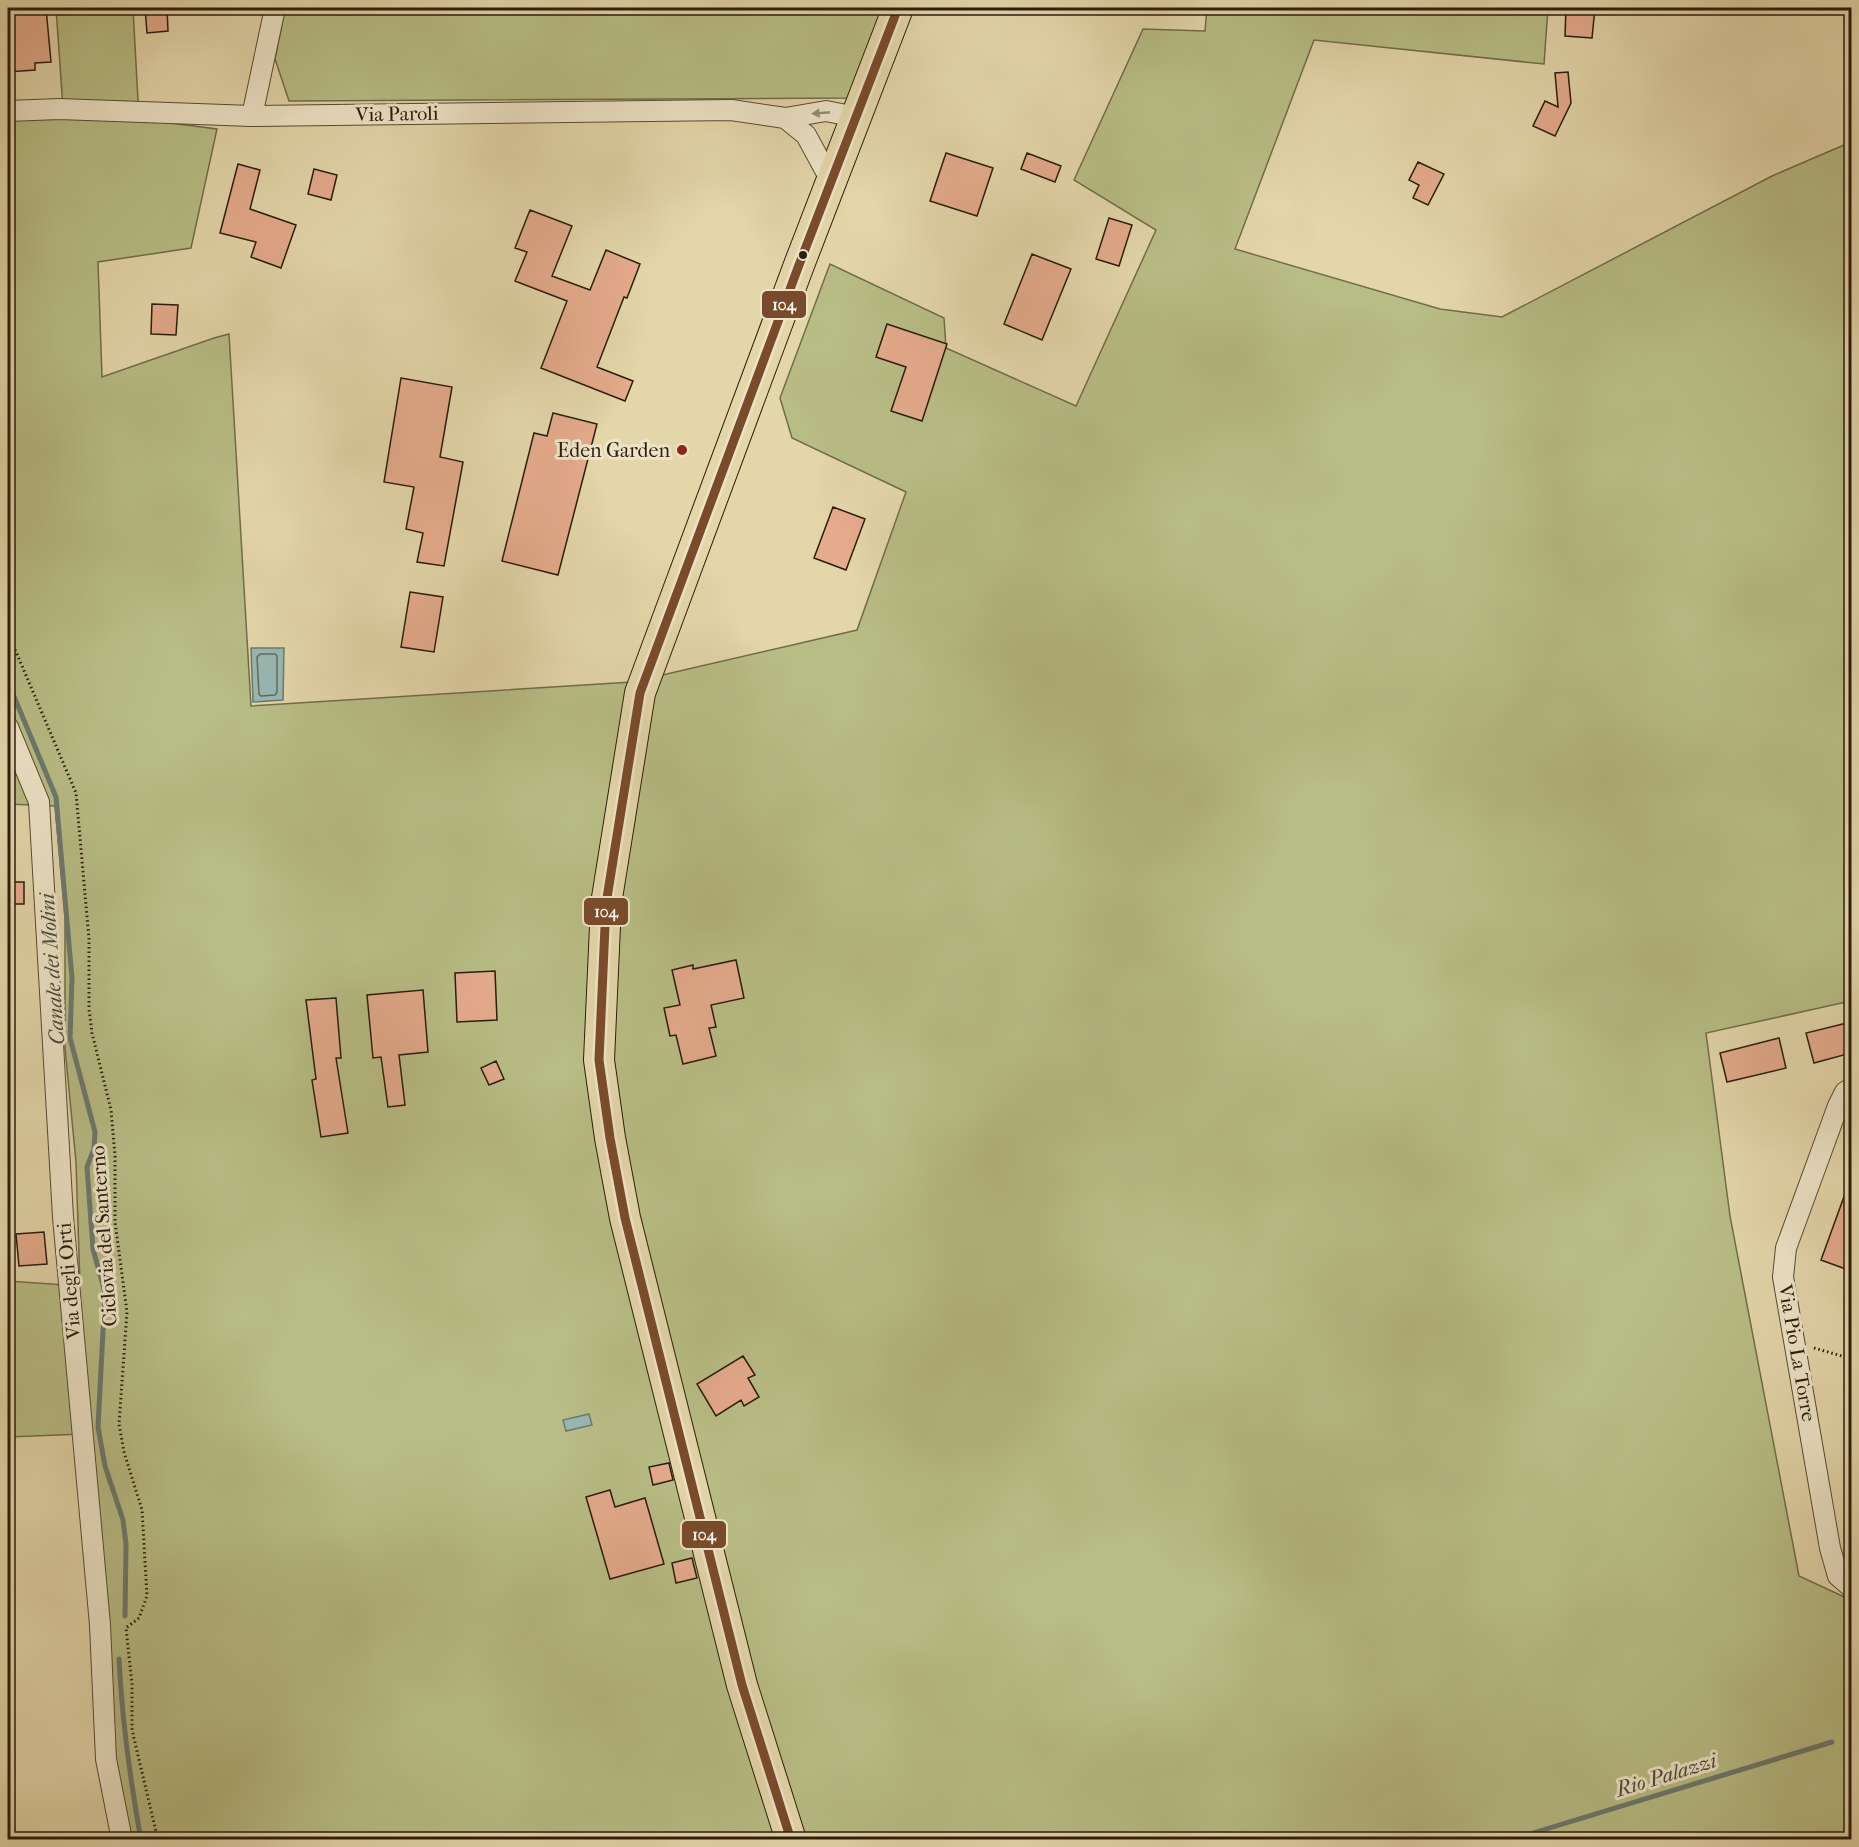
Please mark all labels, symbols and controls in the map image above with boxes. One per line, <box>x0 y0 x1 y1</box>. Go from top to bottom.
street label: Via Paroli <box>354 102 439 126</box>
one-way arrow <box>811 108 830 117</box>
unlabelled marker <box>797 249 809 261</box>
line badge: 104 <box>761 290 807 319</box>
text: 104 <box>772 295 797 315</box>
place label: Eden Garden <box>557 439 670 462</box>
marker: Eden Garden <box>675 443 689 457</box>
water label: Canale dei Molini <box>35 890 69 1046</box>
line badge: 104 <box>583 897 629 926</box>
text: 104 <box>594 902 619 922</box>
street label: Ciclovia del Santerno <box>86 1145 122 1327</box>
street label: Via degli Orti <box>52 1222 86 1341</box>
street label: Via Pio La Torre <box>1773 1282 1820 1423</box>
line badge: 104 <box>681 1520 727 1549</box>
text: 104 <box>692 1525 717 1545</box>
water label: Rio Palazzi <box>1611 1748 1721 1802</box>

